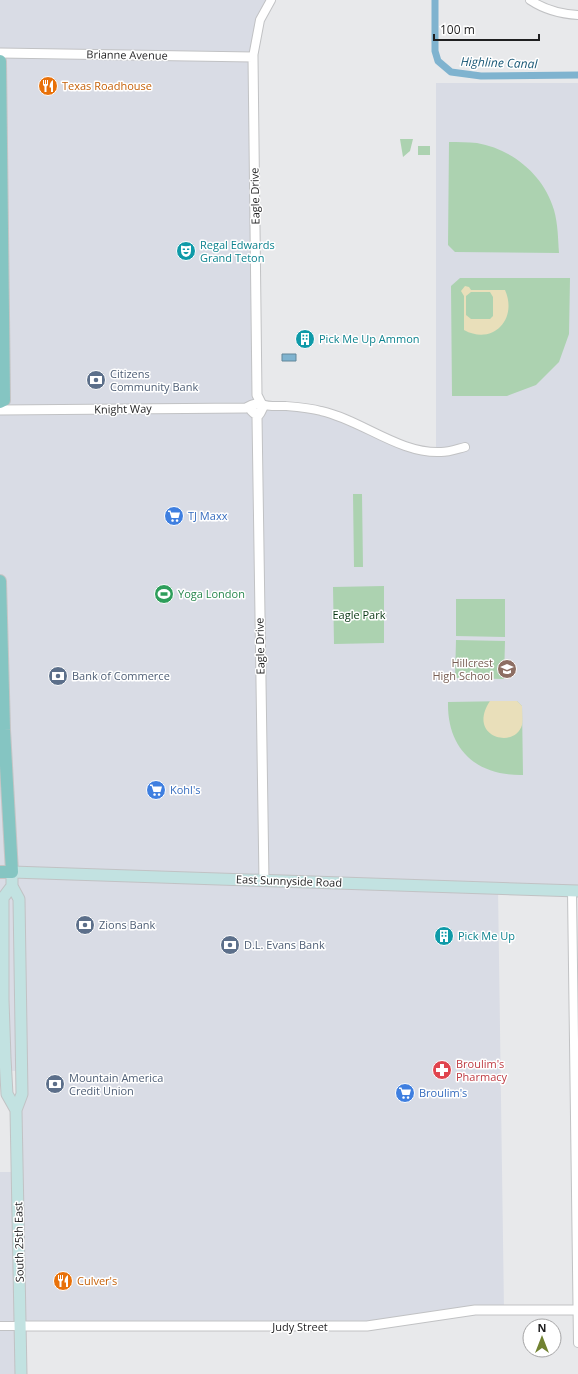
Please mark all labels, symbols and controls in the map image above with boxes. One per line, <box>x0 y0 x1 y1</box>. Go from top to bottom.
scale bar <box>434 16 539 42</box>
text: 100 m <box>440 21 475 38</box>
street label: Brianne Avenue <box>86 46 168 63</box>
water label: Highline Canal <box>460 53 539 72</box>
restaurant icon: Texas Roadhouse <box>37 75 59 97</box>
place label: Texas Roadhouse <box>62 78 152 93</box>
street label: Eagle Drive <box>247 167 262 225</box>
place label: Regal Edwards Grand Teton <box>200 237 275 265</box>
theatre icon: Regal Edwards Grand Teton <box>175 240 197 262</box>
building icon: Pick Me Up Ammon <box>294 328 316 350</box>
place label: Pick Me Up Ammon <box>319 331 420 346</box>
place label: Citizens Community Bank <box>110 366 198 394</box>
bank icon: Citizens Community Bank <box>85 369 107 391</box>
street label: Knight Way <box>94 400 152 417</box>
supermarket icon: TJ Maxx <box>163 505 185 527</box>
place label: TJ Maxx <box>188 508 228 523</box>
sports icon: Yoga London <box>153 583 175 605</box>
place label: Yoga London <box>178 586 245 601</box>
park label: Eagle Park <box>332 607 386 622</box>
street label: Eagle Drive <box>252 617 267 675</box>
place label: Hillcrest High School <box>432 655 493 683</box>
school or university icon: Hillcrest High School <box>496 658 518 680</box>
bank icon: Bank of Commerce <box>47 665 69 687</box>
place label: Bank of Commerce <box>72 668 170 683</box>
supermarket icon: Kohl's <box>145 779 167 801</box>
place label: Kohl's <box>170 782 201 797</box>
street label: East Sunnyside Road <box>236 871 342 890</box>
bank icon: Zions Bank <box>74 914 96 936</box>
place label: Zions Bank <box>99 917 155 932</box>
building icon: Pick Me Up <box>433 925 455 947</box>
place label: Pick Me Up <box>458 928 515 943</box>
bank icon: D.L. Evans Bank <box>219 934 241 956</box>
place label: D.L. Evans Bank <box>244 937 325 952</box>
place label: Broulim's Pharmacy <box>456 1056 508 1084</box>
pharmacy icon: Broulim's Pharmacy <box>431 1059 453 1081</box>
place label: Mountain America Credit Union <box>69 1070 163 1098</box>
bank icon: Mountain America Credit Union <box>44 1073 66 1095</box>
supermarket icon: Broulim's <box>394 1082 416 1104</box>
place label: Broulim's <box>419 1085 467 1100</box>
street label: South 25th East <box>10 1202 27 1282</box>
restaurant icon: Culver's <box>52 1270 74 1292</box>
place label: Culver's <box>77 1273 117 1288</box>
north arrow <box>522 1318 562 1358</box>
street label: Judy Street <box>271 1319 328 1334</box>
text: N <box>538 1320 546 1335</box>

